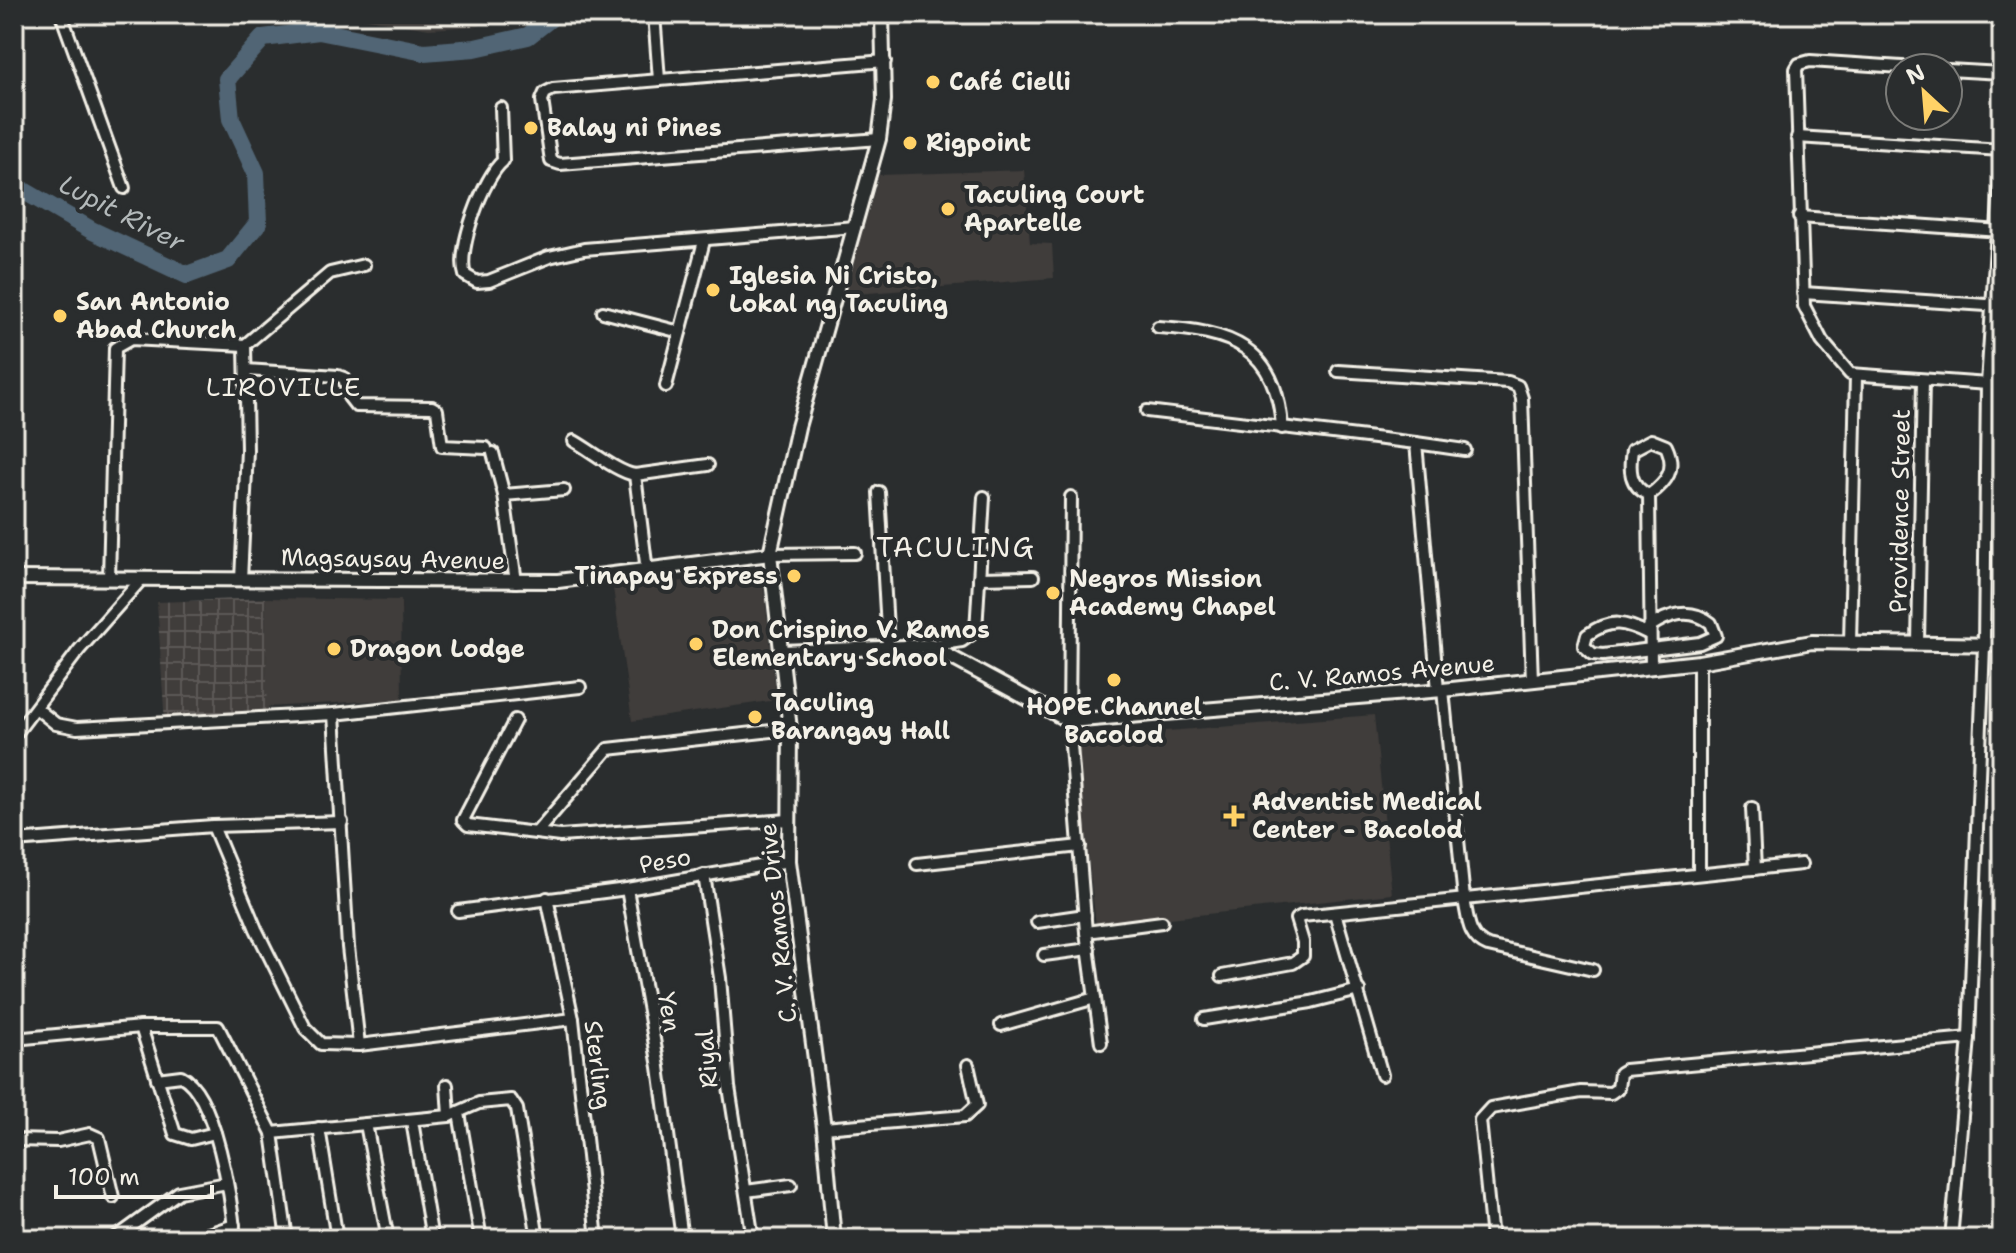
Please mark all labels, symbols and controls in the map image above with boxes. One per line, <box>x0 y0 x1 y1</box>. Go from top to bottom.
north arrow <box>1884 52 1964 132</box>
text: N <box>1901 58 1930 91</box>
place label: Café Cielli <box>949 66 1071 98</box>
marker: Café Cielli <box>924 73 942 91</box>
place label: Balay ni Pines <box>547 112 722 144</box>
marker: Balay ni Pines <box>522 119 540 137</box>
place label: Rigpoint <box>926 127 1031 159</box>
marker: Rigpoint <box>901 134 919 152</box>
water label: Lupit River <box>53 166 192 259</box>
place label: Taculing Court Apartelle <box>964 179 1145 239</box>
marker: Taculing Court Apartelle <box>939 200 957 218</box>
place label: Iglesia Ni Cristo, Lokal ng Taculing <box>729 260 948 320</box>
marker: Iglesia Ni Cristo, Lokal ng Taculing <box>704 281 722 299</box>
place label: San Antonio Abad Church <box>76 286 236 346</box>
marker: San Antonio Abad Church <box>51 307 69 325</box>
district label: LIROVILLE <box>206 369 362 404</box>
street label: Providence Street <box>1882 409 1918 613</box>
district label: TACULING <box>876 528 1036 566</box>
street label: Magsaysay Avenue <box>280 541 506 577</box>
place label: Tinapay Express <box>575 560 778 592</box>
place label: Negros Mission Academy Chapel <box>1069 563 1276 623</box>
marker: Tinapay Express <box>785 567 803 585</box>
marker: Negros Mission Academy Chapel <box>1044 584 1062 602</box>
place label: Don Crispino V. Ramos Elementary School <box>712 614 990 674</box>
place label: Dragon Lodge <box>350 633 525 665</box>
marker: Don Crispino V. Ramos Elementary School <box>687 635 705 653</box>
marker: Dragon Lodge <box>325 640 343 658</box>
street label: C. V. Ramos Avenue <box>1268 647 1496 699</box>
marker: HOPE Channel Bacolod <box>1105 671 1123 689</box>
place label: Taculing Barangay Hall <box>771 687 950 747</box>
place label: HOPE Channel Bacolod <box>1026 691 1202 751</box>
marker: Taculing Barangay Hall <box>746 708 764 726</box>
place label: Adventist Medical Center - Bacolod <box>1252 786 1482 846</box>
marker: Adventist Medical Center - Bacolod <box>1223 805 1245 827</box>
street label: C. V. Ramos Drive <box>752 821 804 1025</box>
street label: Peso <box>637 841 693 881</box>
street label: Yen <box>650 990 688 1034</box>
street label: Sterling <box>577 1019 619 1111</box>
street label: Riyal <box>688 1028 726 1090</box>
scale bar <box>56 1149 212 1199</box>
text: 100 m <box>68 1161 140 1193</box>

